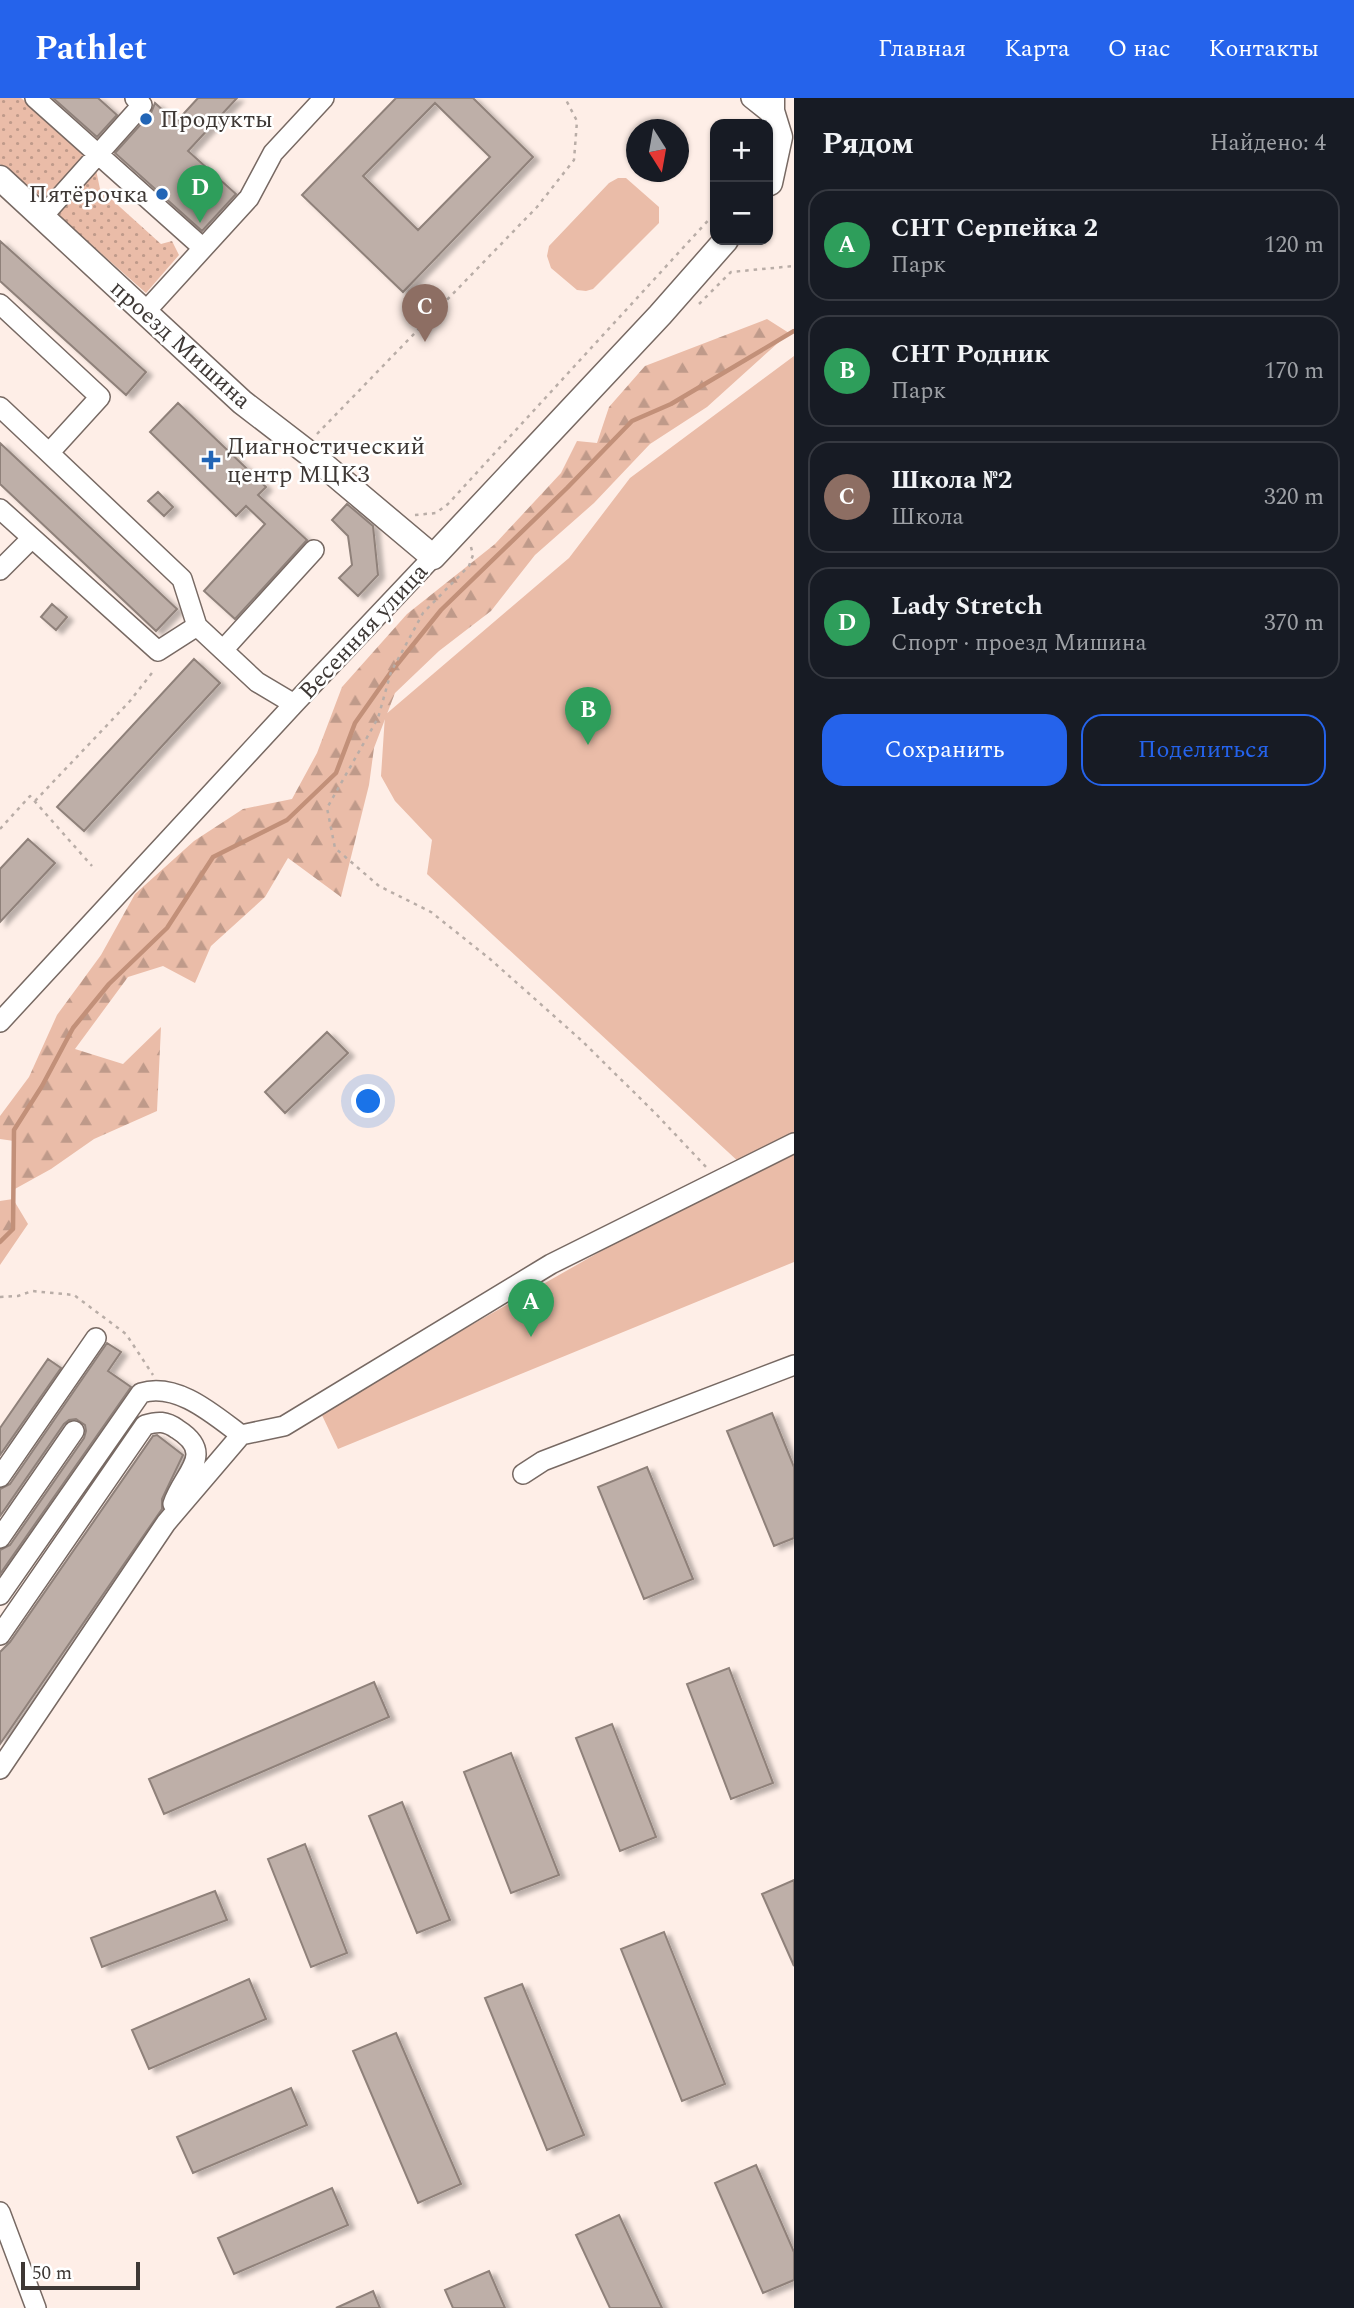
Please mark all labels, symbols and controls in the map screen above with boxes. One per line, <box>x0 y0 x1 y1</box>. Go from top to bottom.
text: Pathlet <box>35 24 147 74</box>
text: Главная <box>878 31 966 67</box>
text: Карта <box>1004 31 1070 67</box>
text: О нас <box>1108 31 1171 67</box>
text: Контакты <box>1209 31 1319 67</box>
place label: Продукты <box>160 102 273 138</box>
marker: Продукты <box>138 111 154 127</box>
north arrow <box>626 119 689 182</box>
map controls <box>710 119 773 245</box>
button: + <box>710 119 773 182</box>
text: Рядом <box>822 121 914 167</box>
text: Найдено: 4 <box>1210 126 1326 161</box>
pin: D <box>177 165 223 223</box>
place label: Пятёрочка <box>29 177 148 213</box>
button: − <box>710 182 773 245</box>
marker: Пятёрочка <box>154 186 170 202</box>
text: СНТ Серпейка 2 <box>891 208 1098 248</box>
text: A <box>838 228 856 263</box>
text: 120 m <box>1264 228 1324 263</box>
text: Парк <box>891 248 946 283</box>
street label: проезд Мишина <box>102 271 259 418</box>
pin: C <box>402 284 448 342</box>
text: СНТ Родник <box>891 334 1050 374</box>
text: B <box>839 354 855 389</box>
text: 170 m <box>1264 354 1324 389</box>
text: Парк <box>891 374 946 409</box>
place label: Диагностический центр МЦК3 <box>227 429 425 493</box>
marker: Диагностический центр МЦК3 <box>201 450 221 470</box>
text: Школа №2 <box>891 460 1012 500</box>
text: C <box>839 480 855 515</box>
text: 320 m <box>1264 480 1324 515</box>
text: Школа <box>891 500 964 535</box>
street label: Весенняя улица <box>291 555 437 708</box>
text: Lady Stretch <box>891 586 1043 626</box>
text: D <box>838 606 856 641</box>
text: 370 m <box>1264 606 1324 641</box>
text: Спорт · проезд Мишина <box>891 626 1147 661</box>
pin: B <box>565 687 611 745</box>
button: Сохранить <box>822 714 1067 786</box>
button: Поделиться <box>1081 714 1326 786</box>
your location <box>351 1084 385 1118</box>
pin: A <box>508 1279 554 1337</box>
scale bar <box>21 2259 140 2291</box>
text: 50 m <box>32 2259 72 2288</box>

